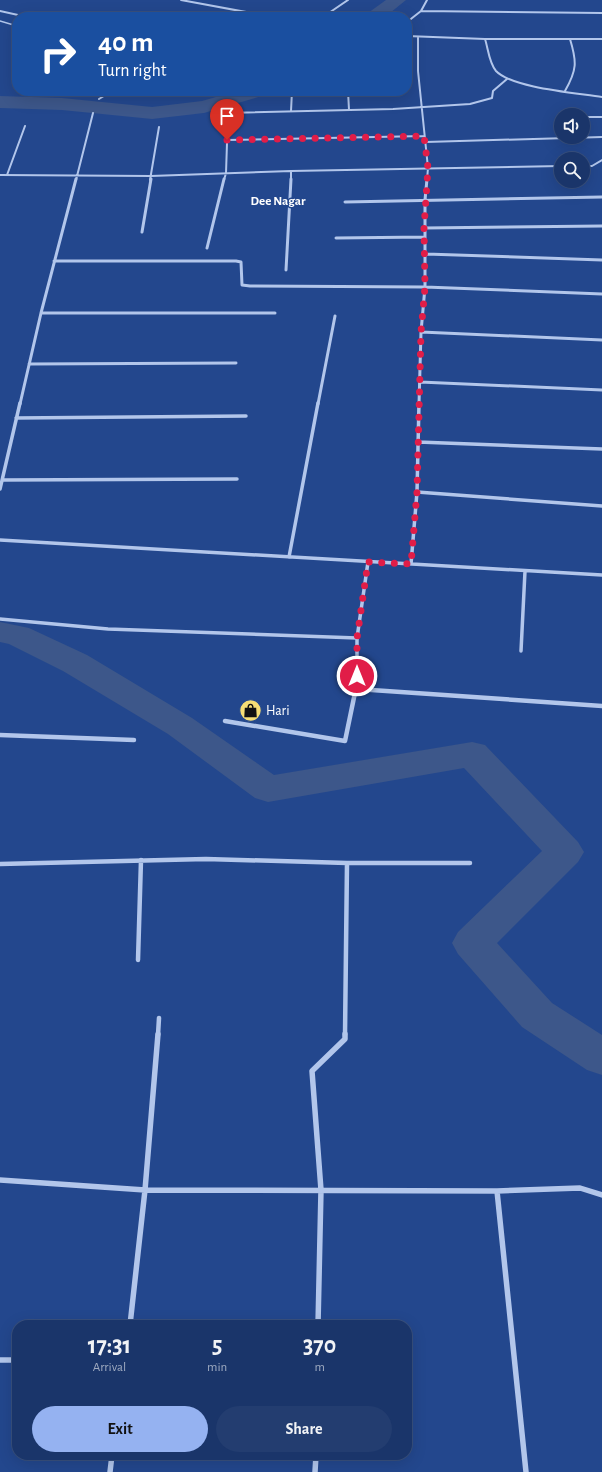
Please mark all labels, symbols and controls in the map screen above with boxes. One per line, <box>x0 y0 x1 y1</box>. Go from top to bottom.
icon: right <box>32 28 84 80</box>
text: 40 m <box>98 29 154 57</box>
text: Turn right <box>98 62 167 80</box>
pin <box>210 99 244 140</box>
icon: arrive <box>216 105 238 127</box>
map controls <box>554 108 590 188</box>
button: sound <box>554 108 590 144</box>
button: search <box>554 152 590 188</box>
district label: Dee Nagar <box>251 195 306 208</box>
position arrow <box>336 655 378 697</box>
shop icon: Hari <box>238 697 264 723</box>
place label: Hari <box>266 704 290 718</box>
text: 17:31 <box>88 1334 131 1358</box>
text: 5 <box>212 1334 222 1358</box>
text: 370 <box>303 1334 336 1358</box>
text: Arrival <box>93 1361 126 1374</box>
text: min <box>207 1361 227 1374</box>
text: m <box>314 1361 325 1374</box>
button: Exit <box>32 1406 208 1452</box>
button: Share <box>216 1406 392 1452</box>

